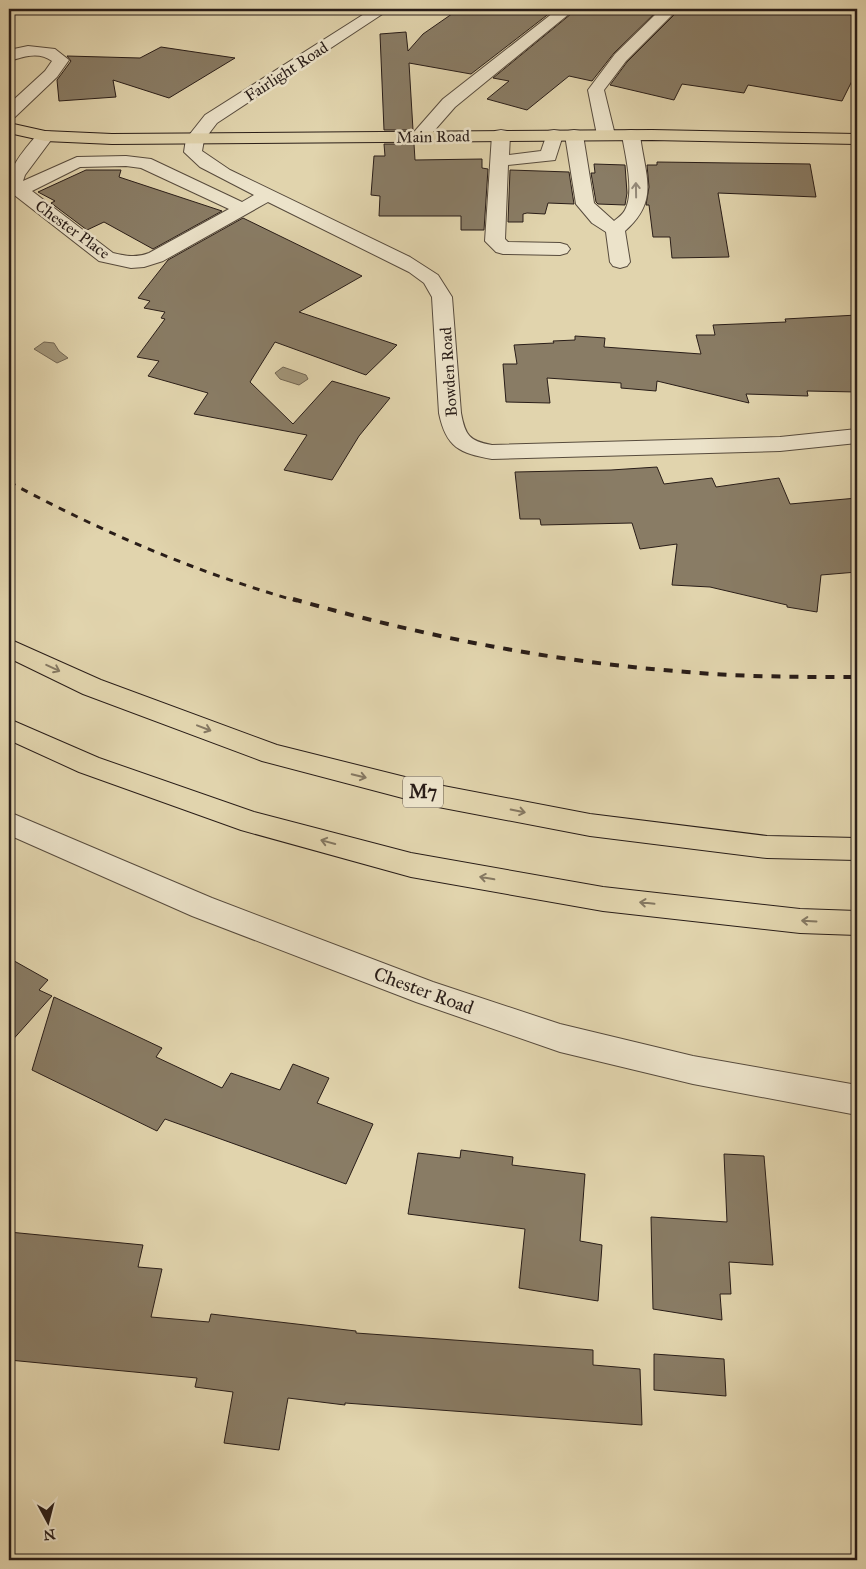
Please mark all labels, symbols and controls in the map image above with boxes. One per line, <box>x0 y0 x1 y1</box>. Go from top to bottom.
street label: Fairlight Road <box>241 37 332 106</box>
street label: Main Road <box>396 126 470 147</box>
one-way arrow <box>632 182 641 198</box>
street label: Chester Place <box>32 196 114 263</box>
street label: Bowden Road <box>436 326 461 418</box>
one-way arrow <box>45 664 60 674</box>
one-way arrow <box>196 724 211 734</box>
one-way arrow <box>350 772 366 781</box>
road number: M7 <box>403 776 443 808</box>
one-way arrow <box>509 807 525 816</box>
one-way arrow <box>321 837 337 847</box>
one-way arrow <box>479 872 495 882</box>
one-way arrow <box>639 899 655 908</box>
one-way arrow <box>801 916 817 926</box>
street label: Chester Road <box>371 962 477 1019</box>
north arrow <box>22 1496 72 1546</box>
text: N <box>42 1525 56 1544</box>

